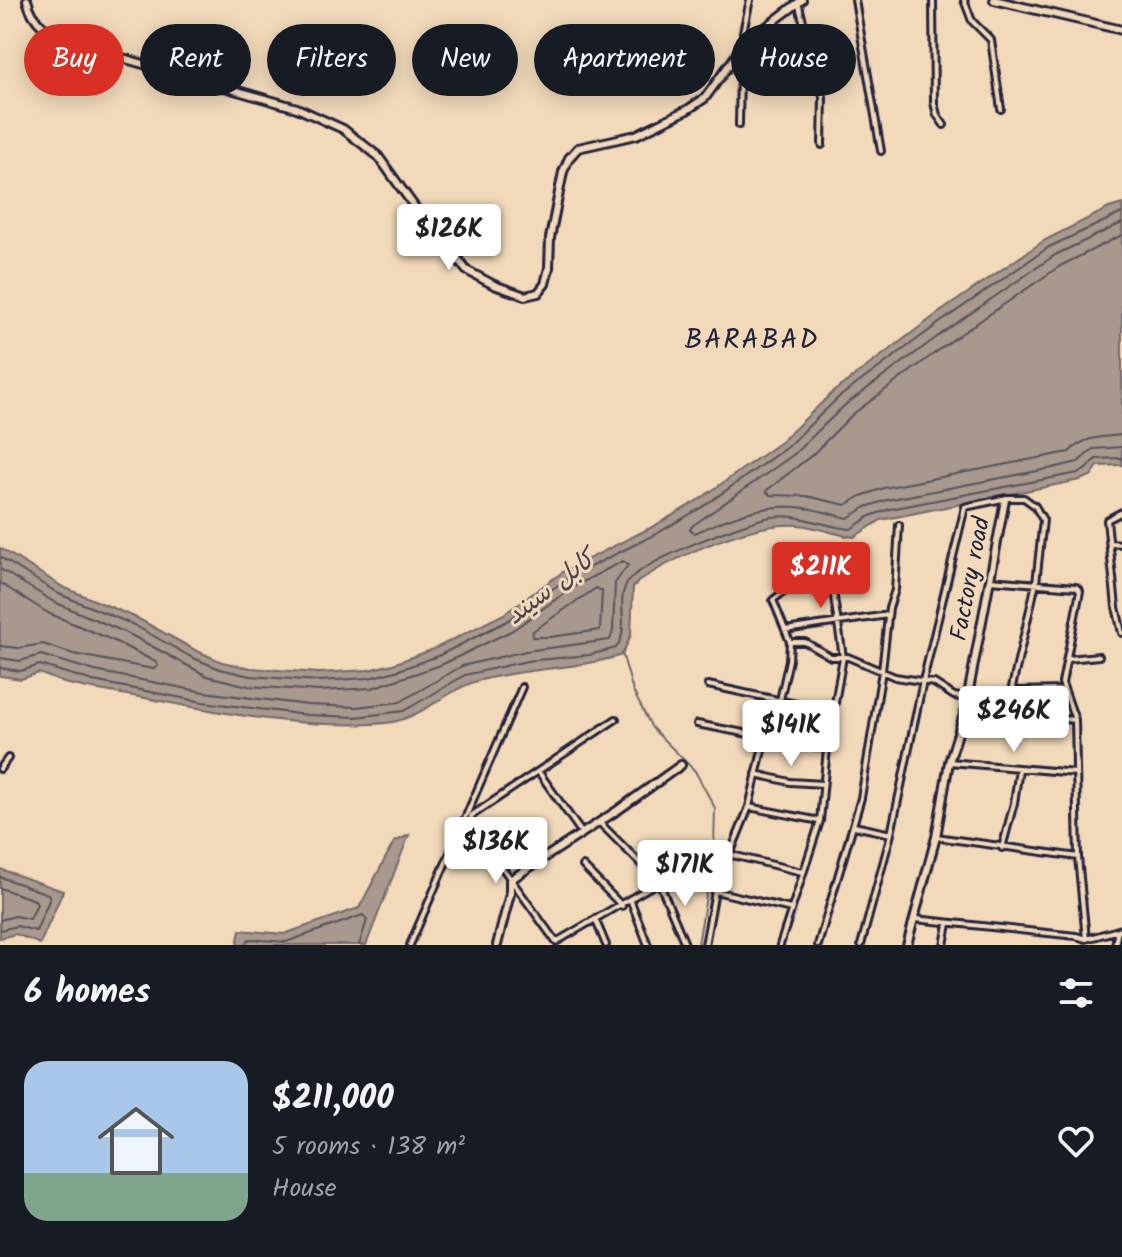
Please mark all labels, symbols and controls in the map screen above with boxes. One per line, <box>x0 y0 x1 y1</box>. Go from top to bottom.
chip: Buy <box>24 24 124 96</box>
chip: Rent <box>140 24 251 96</box>
chip: Filters <box>267 24 396 96</box>
chip: New <box>412 24 518 96</box>
chip: Apartment <box>534 24 715 96</box>
chip: House <box>731 24 856 96</box>
pin: $126K <box>393 204 505 272</box>
text: $126K <box>415 209 483 251</box>
district label: BARABAD <box>684 318 820 363</box>
street label: Factory road <box>940 513 1002 644</box>
water label: کابل سيند <box>497 537 609 636</box>
pin: $211K <box>765 542 877 610</box>
text: $211K <box>790 547 852 589</box>
pin: $246K <box>958 686 1070 754</box>
text: $246K <box>977 691 1051 733</box>
pin: $141K <box>735 700 847 768</box>
text: $141K <box>761 705 821 747</box>
pin: $136K <box>440 817 552 885</box>
text: $136K <box>462 822 530 864</box>
pin: $171K <box>629 840 741 908</box>
text: $171K <box>655 845 715 887</box>
text: 6 homes <box>24 966 150 1020</box>
icon: filters <box>1054 971 1098 1015</box>
text: $211,000 <box>272 1072 394 1126</box>
icon: home <box>88 1093 184 1189</box>
icon: heart <box>1054 1119 1098 1163</box>
text: 5 rooms · 138 m² <box>272 1126 465 1168</box>
text: House <box>272 1168 336 1210</box>

